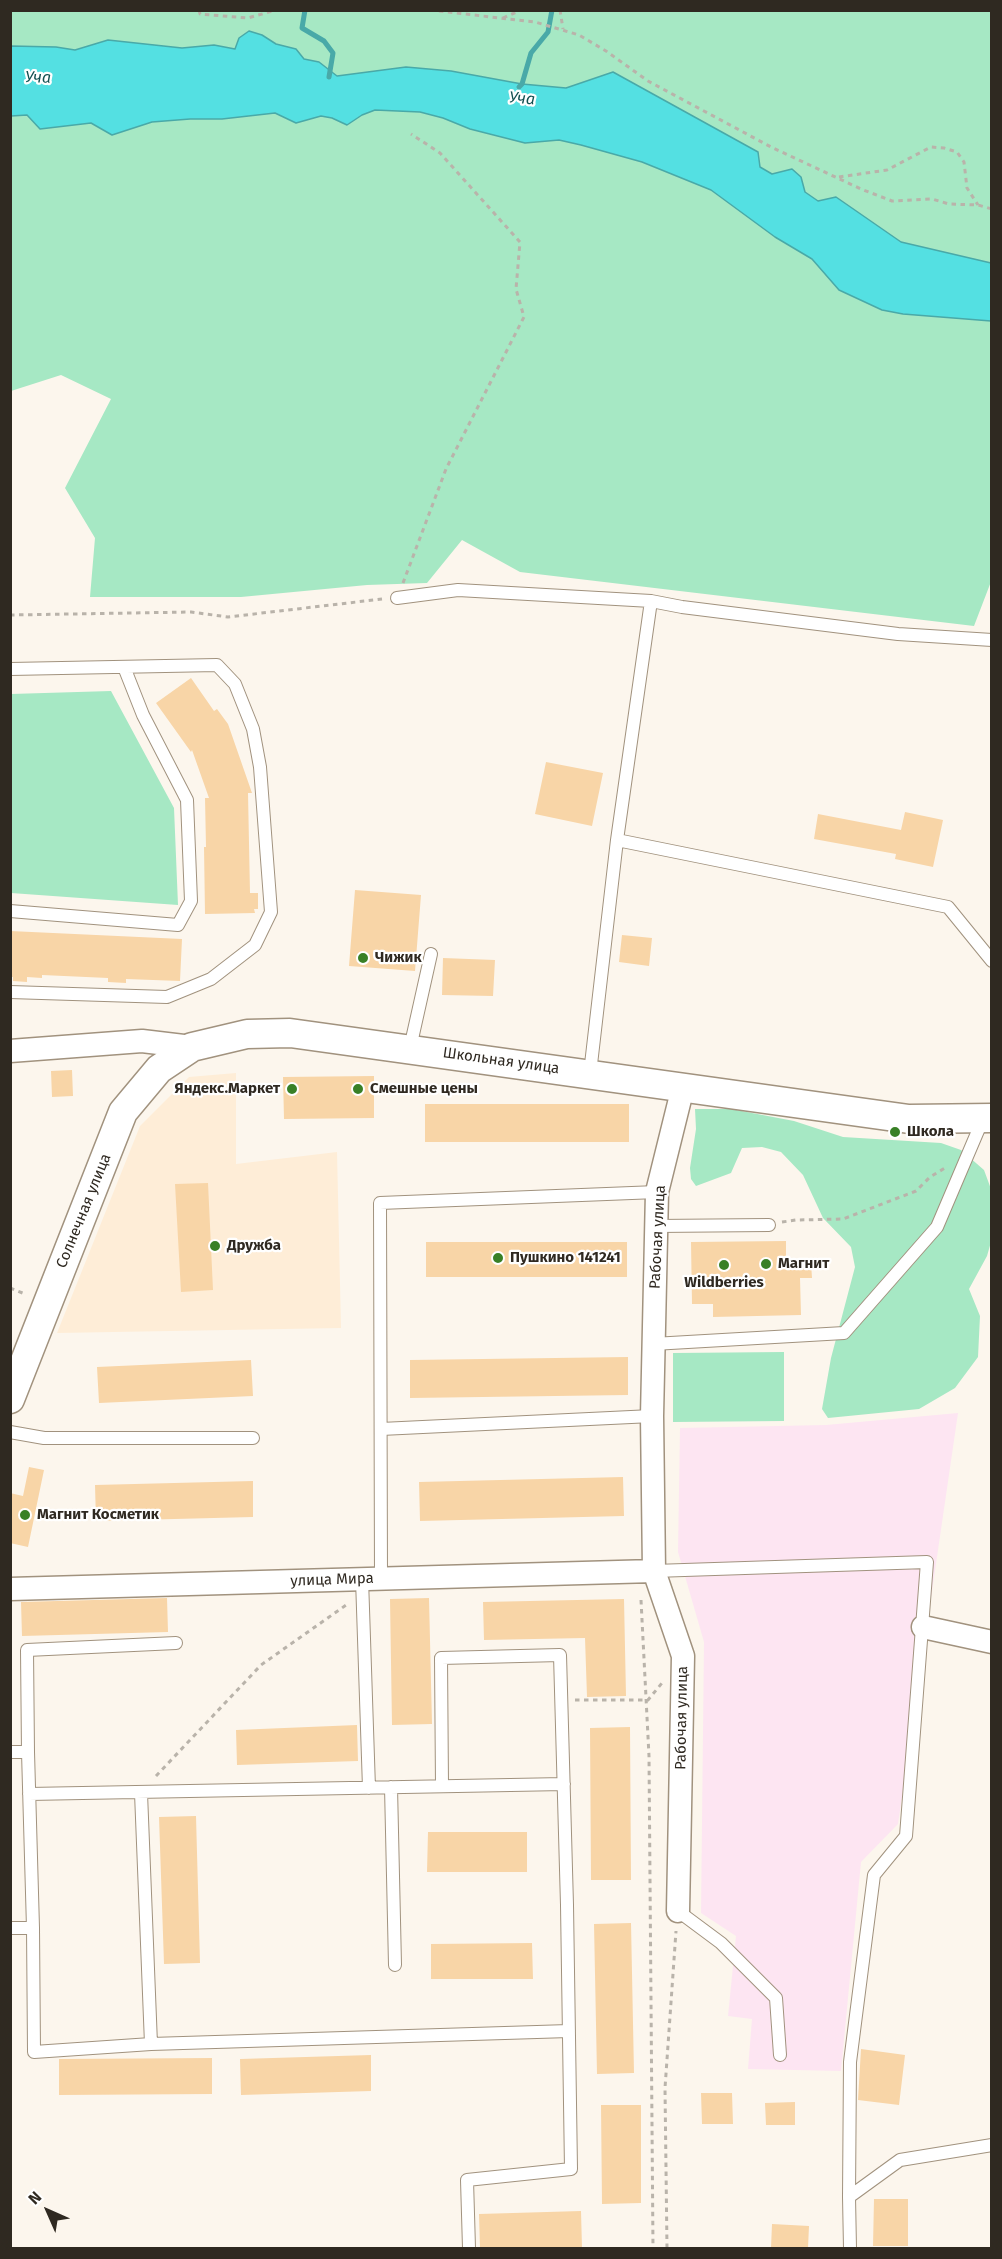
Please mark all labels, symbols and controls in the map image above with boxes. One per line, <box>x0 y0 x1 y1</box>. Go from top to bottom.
water label: Уча <box>25 68 51 88</box>
water label: Уча <box>508 88 536 110</box>
place label: Чижик <box>375 949 422 967</box>
marker: Чижик <box>356 951 370 965</box>
street label: Школьная улица <box>442 1044 560 1078</box>
place label: Яндекс.Маркет <box>175 1080 280 1098</box>
place label: Смешные цены <box>370 1080 478 1098</box>
marker: Яндекс.Маркет <box>285 1082 299 1096</box>
marker: Смешные цены <box>351 1082 365 1096</box>
place label: Школа <box>907 1123 954 1141</box>
marker: Школа <box>888 1125 902 1139</box>
street label: Солнечная улица <box>53 1151 115 1271</box>
street label: Рабочая улица <box>646 1185 670 1289</box>
place label: Дружба <box>227 1237 281 1255</box>
marker: Дружба <box>208 1239 222 1253</box>
place label: Пушкино 141241 <box>510 1249 621 1267</box>
marker: Пушкино 141241 <box>491 1251 505 1265</box>
place label: Магнит <box>778 1255 829 1273</box>
marker: Магнит <box>759 1257 773 1271</box>
marker: Wildberries <box>717 1258 731 1272</box>
place label: Wildberries <box>684 1274 764 1292</box>
place label: Магнит Косметик <box>37 1506 159 1524</box>
marker: Магнит Косметик <box>18 1508 32 1522</box>
street label: улица Мира <box>290 1570 374 1590</box>
street label: Рабочая улица <box>672 1666 692 1770</box>
north arrow <box>18 2181 78 2241</box>
text: N <box>24 2187 45 2208</box>

